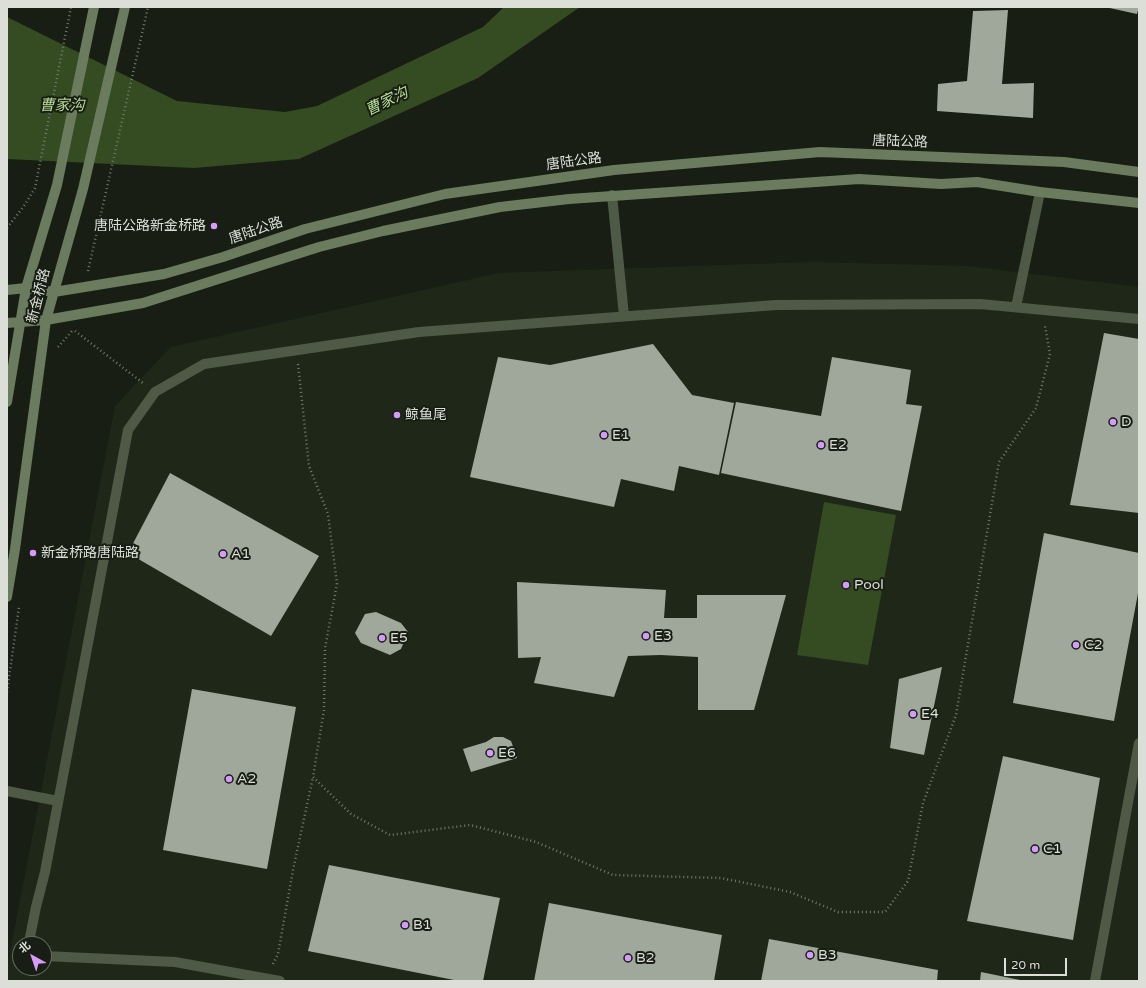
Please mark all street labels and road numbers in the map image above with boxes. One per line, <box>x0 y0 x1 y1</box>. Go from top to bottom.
street label: 唐陆公路 <box>872 133 928 151</box>
street label: 唐陆公路 <box>545 150 603 174</box>
street label: 唐陆公路 <box>227 214 285 248</box>
street label: 新金桥路 <box>24 267 54 325</box>

